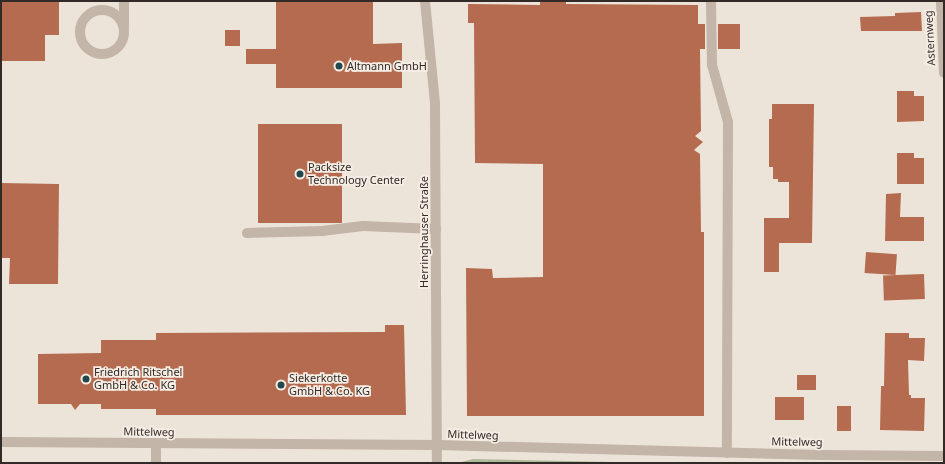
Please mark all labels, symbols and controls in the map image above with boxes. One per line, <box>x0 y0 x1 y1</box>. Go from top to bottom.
street label: Asternweg <box>922 10 938 66</box>
place label: Altmann GmbH <box>347 59 427 73</box>
marker: Altmann GmbH <box>334 61 344 71</box>
place label: Packsize Technology Center <box>308 161 404 187</box>
marker: Packsize Technology Center <box>295 169 305 179</box>
street label: Herringhauser Straße <box>417 176 431 288</box>
place label: Friedrich Ritschel GmbH & Co. KG <box>94 366 182 392</box>
place label: Siekerkotte GmbH & Co. KG <box>289 372 370 398</box>
marker: Friedrich Ritschel GmbH & Co. KG <box>81 374 91 384</box>
marker: Siekerkotte GmbH & Co. KG <box>276 380 286 390</box>
street label: Mittelweg <box>123 425 175 439</box>
street label: Mittelweg <box>447 428 499 442</box>
street label: Mittelweg <box>771 435 823 449</box>

